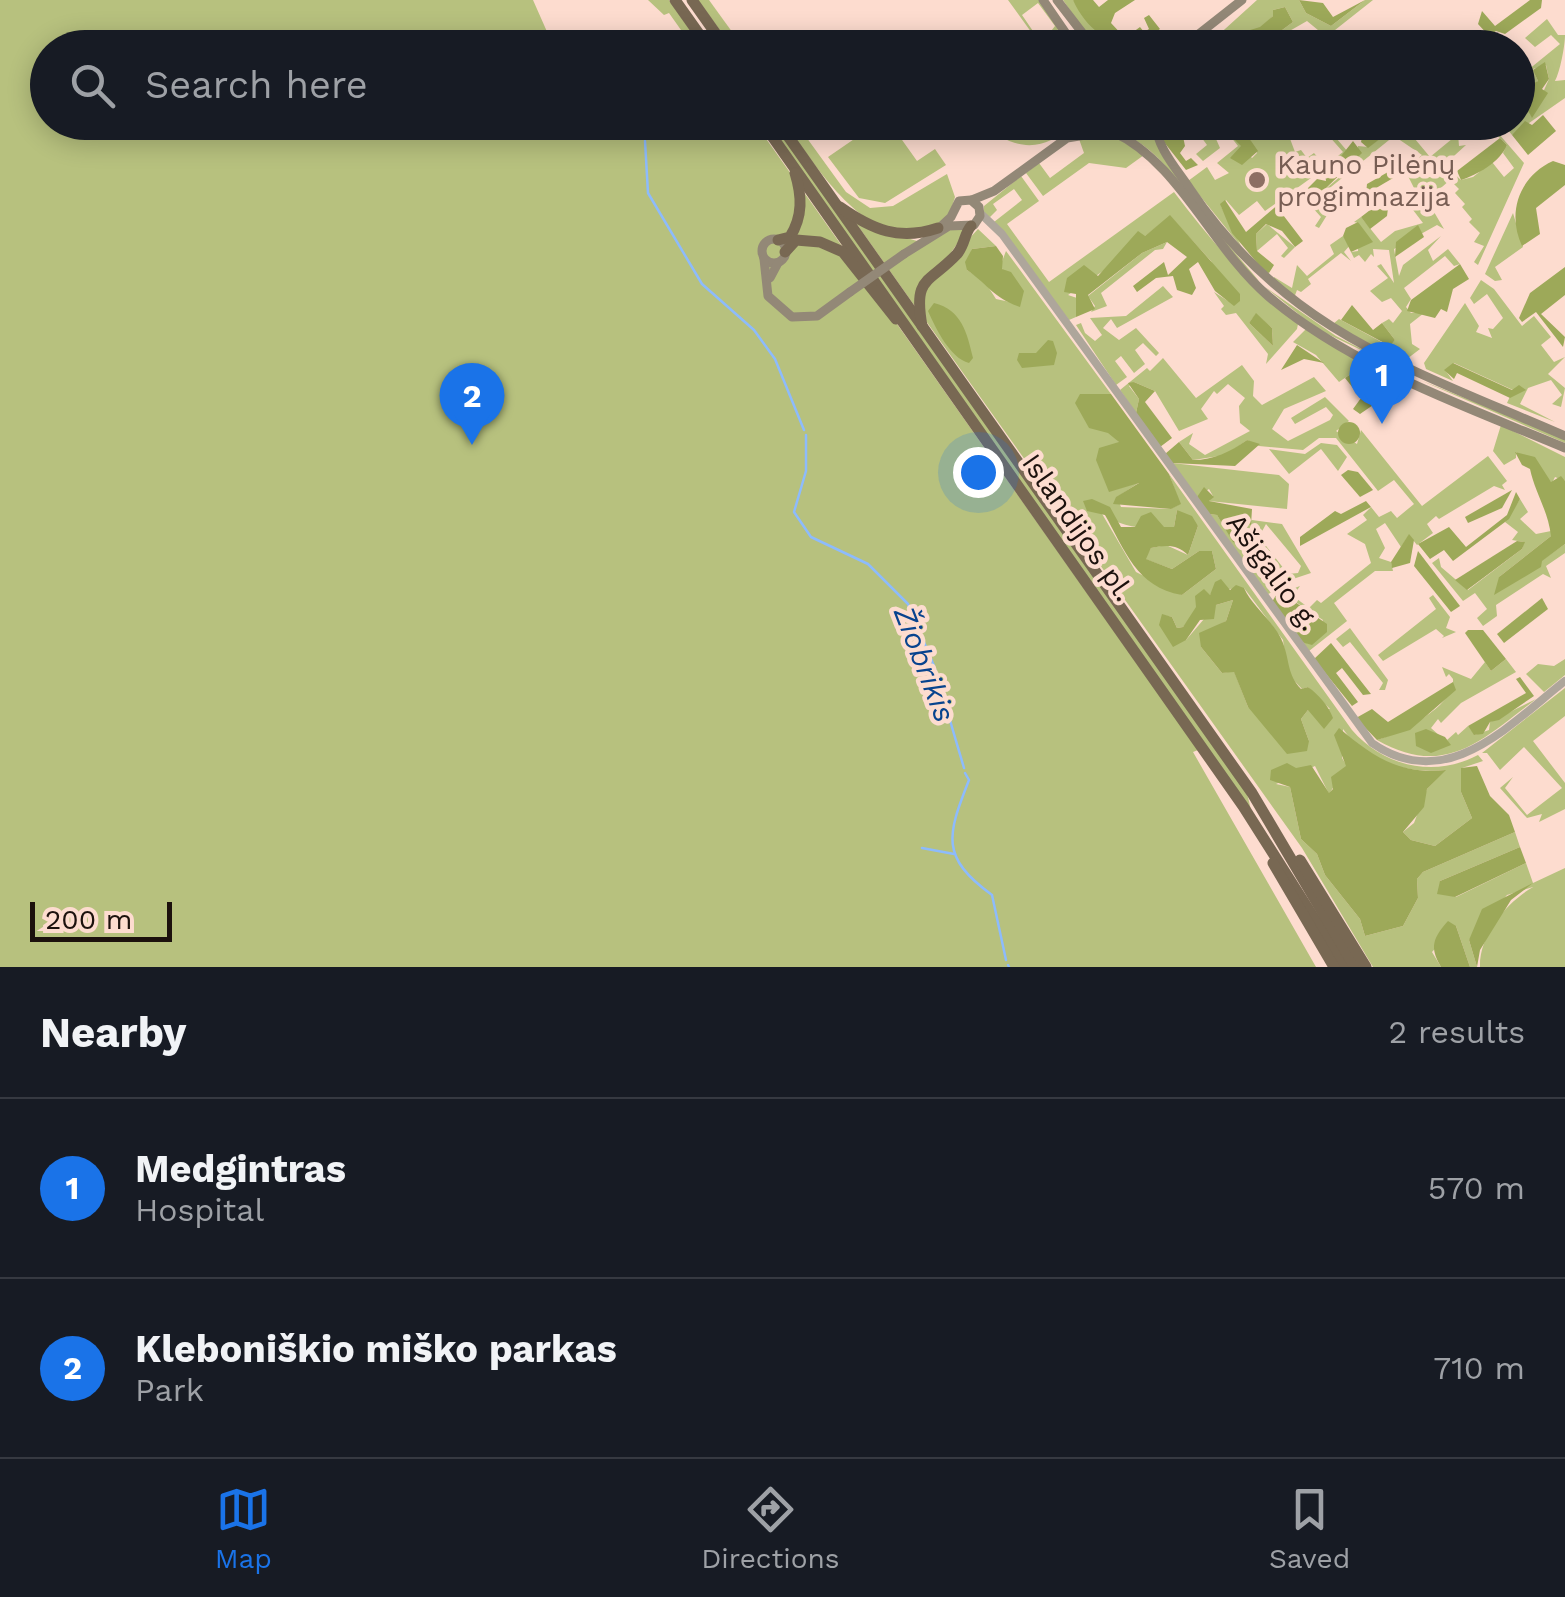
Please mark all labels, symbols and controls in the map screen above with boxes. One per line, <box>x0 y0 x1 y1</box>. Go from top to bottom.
search box <box>30 30 1535 140</box>
icon: search <box>65 58 120 113</box>
text: Search here <box>145 63 368 107</box>
place label: Kauno Pilėnų progimnazija <box>1277 148 1456 213</box>
marker: Kauno Pilėnų progimnazija <box>1246 169 1268 191</box>
pin: 1 <box>1350 342 1414 424</box>
pin: 2 <box>440 362 504 445</box>
your location <box>953 447 1004 498</box>
street label: Islandijos pl. <box>1015 447 1141 607</box>
street label: Ašigalio g. <box>1220 507 1326 637</box>
water label: Žiobrikis <box>887 600 963 727</box>
scale bar <box>30 897 172 941</box>
text: 200 m <box>45 903 132 936</box>
text: Nearby <box>40 1008 187 1057</box>
text: 2 results <box>1388 1013 1525 1051</box>
text: Medgintras <box>135 1147 346 1191</box>
text: 1 <box>66 1169 79 1207</box>
text: 570 m <box>1428 1169 1525 1207</box>
text: Hospital <box>135 1191 264 1229</box>
text: Kleboniškio miško parkas <box>135 1327 617 1371</box>
text: 2 <box>63 1349 82 1387</box>
text: 710 m <box>1433 1349 1525 1387</box>
text: Park <box>135 1371 204 1409</box>
tab: Map <box>215 1482 272 1575</box>
tab: Directions <box>701 1482 840 1575</box>
tab: Saved <box>1269 1482 1350 1575</box>

